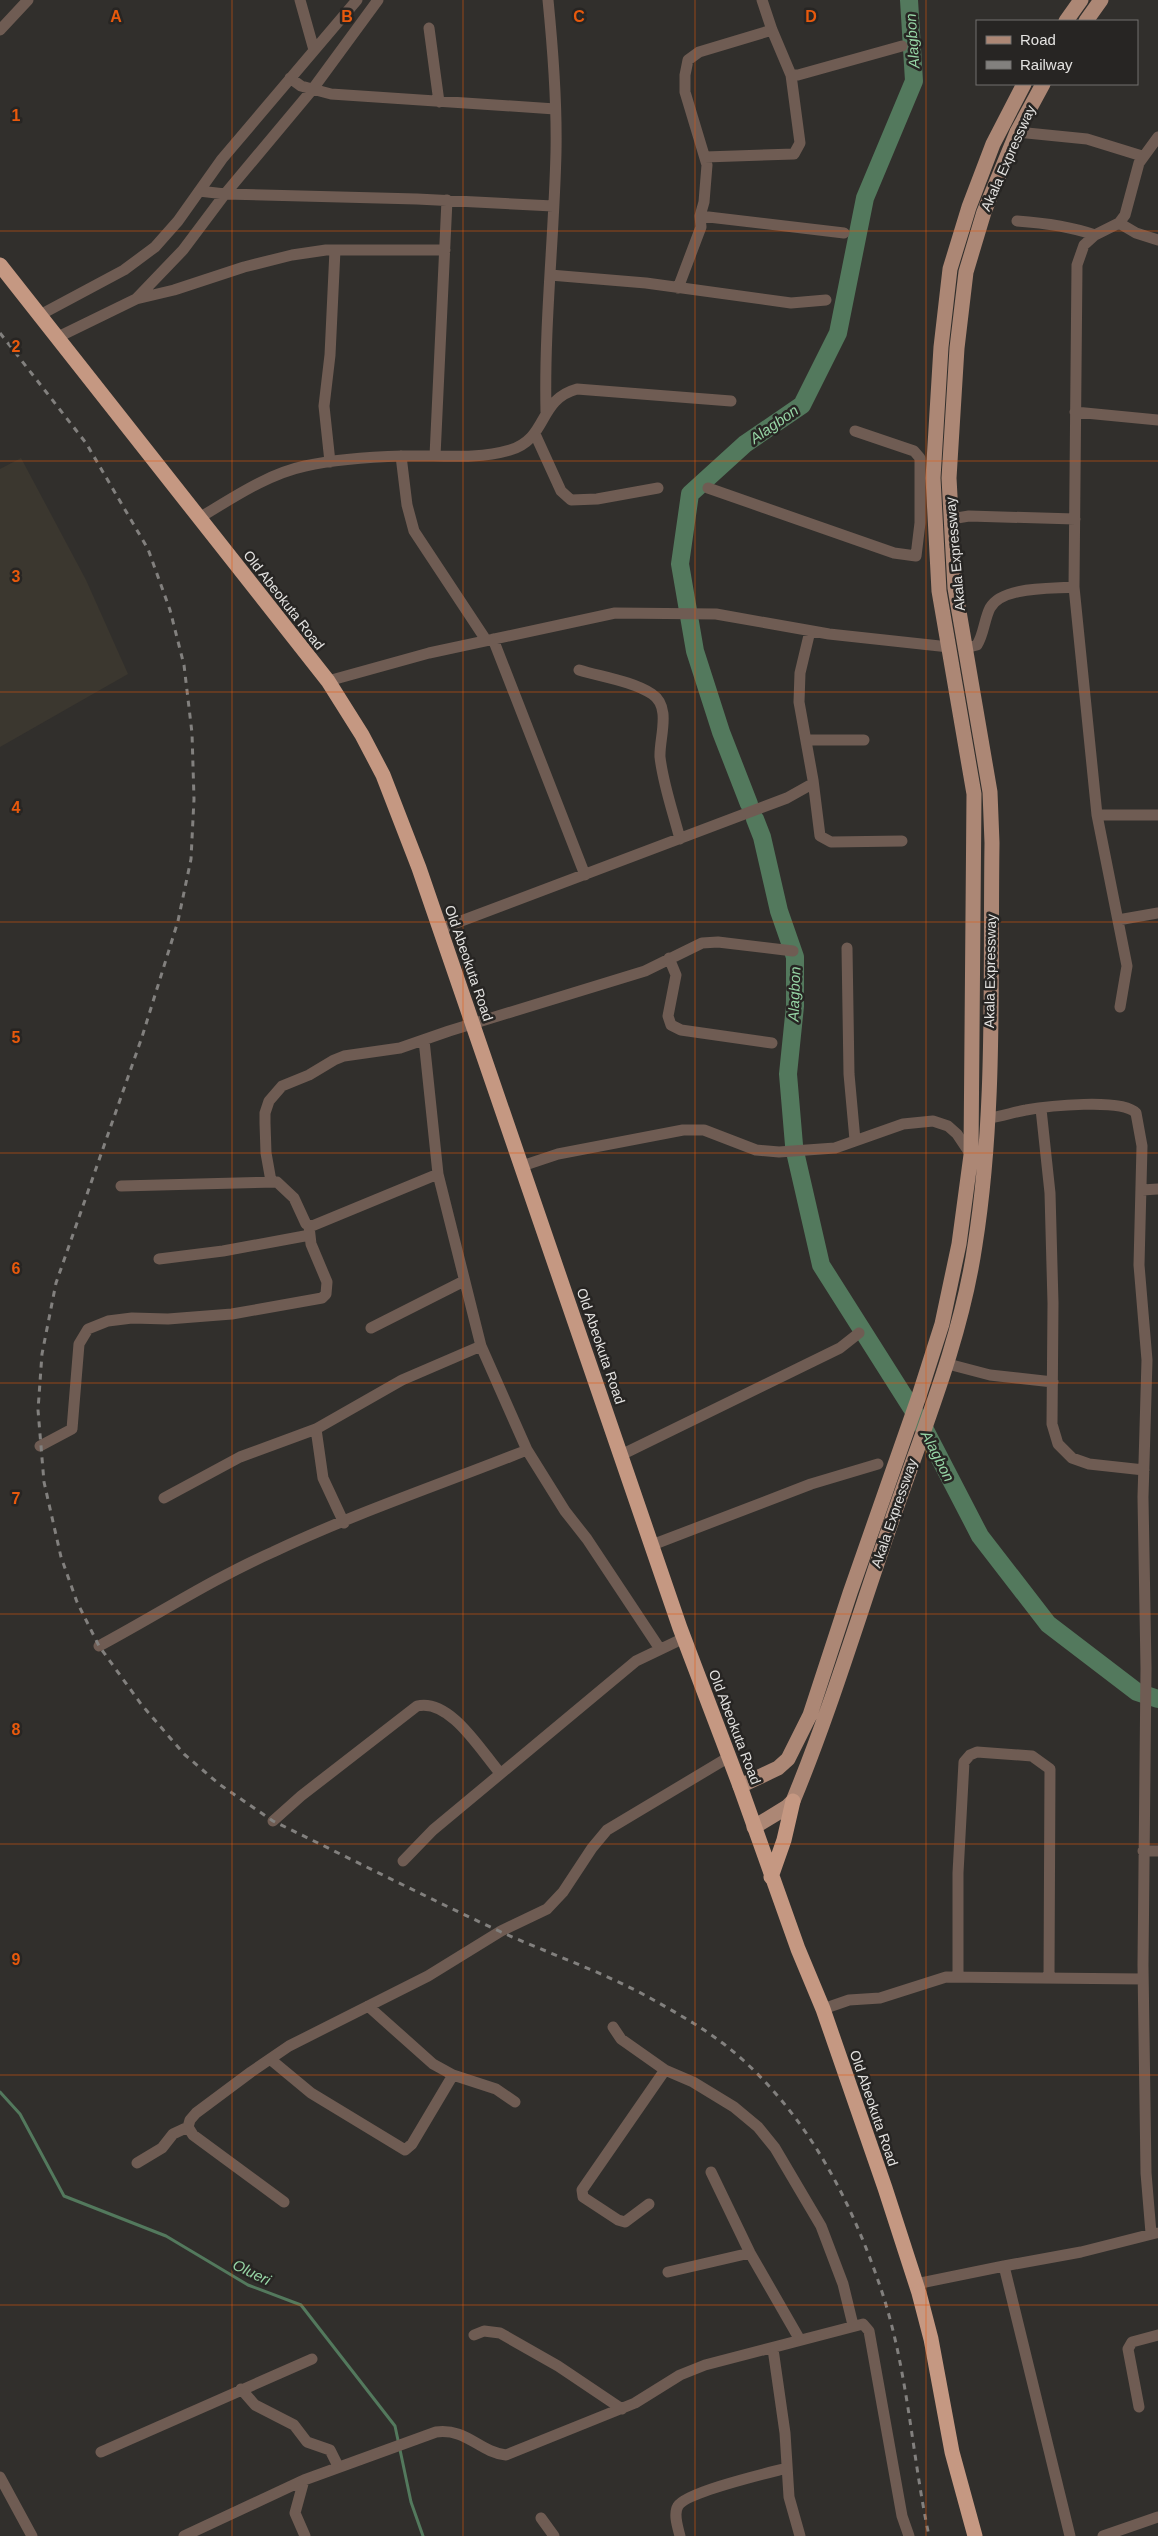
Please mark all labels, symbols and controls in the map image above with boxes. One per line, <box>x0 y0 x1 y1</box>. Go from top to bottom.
text: A <box>110 8 122 25</box>
text: B <box>341 8 353 25</box>
text: C <box>573 8 585 25</box>
text: D <box>805 8 817 25</box>
water label: Alagbon <box>902 13 922 70</box>
legend <box>976 20 1138 85</box>
text: Road <box>1020 31 1056 48</box>
text: Railway <box>1020 56 1073 73</box>
street label: Akala Expressway <box>977 102 1039 214</box>
text: 1 <box>12 107 21 124</box>
text: 2 <box>12 338 21 355</box>
water label: Alagbon <box>746 401 801 447</box>
street label: Akala Expressway <box>942 496 968 612</box>
street label: Old Abeokuta Road <box>240 547 328 653</box>
text: 3 <box>12 568 21 585</box>
text: 4 <box>12 799 21 816</box>
street label: Old Abeokuta Road <box>442 903 496 1023</box>
street label: Akala Expressway <box>981 914 999 1028</box>
water label: Alagbon <box>785 966 803 1023</box>
text: 5 <box>12 1029 21 1046</box>
text: 6 <box>12 1260 21 1277</box>
street label: Old Abeokuta Road <box>574 1286 628 1406</box>
water label: Alagbon <box>917 1427 958 1484</box>
street label: Akala Expressway <box>868 1456 920 1570</box>
text: 7 <box>12 1490 21 1507</box>
street label: Old Abeokuta Road <box>706 1667 764 1787</box>
text: 8 <box>12 1721 21 1738</box>
text: 9 <box>12 1951 21 1968</box>
street label: Old Abeokuta Road <box>847 2048 901 2168</box>
water label: Olueri <box>230 2256 274 2289</box>

